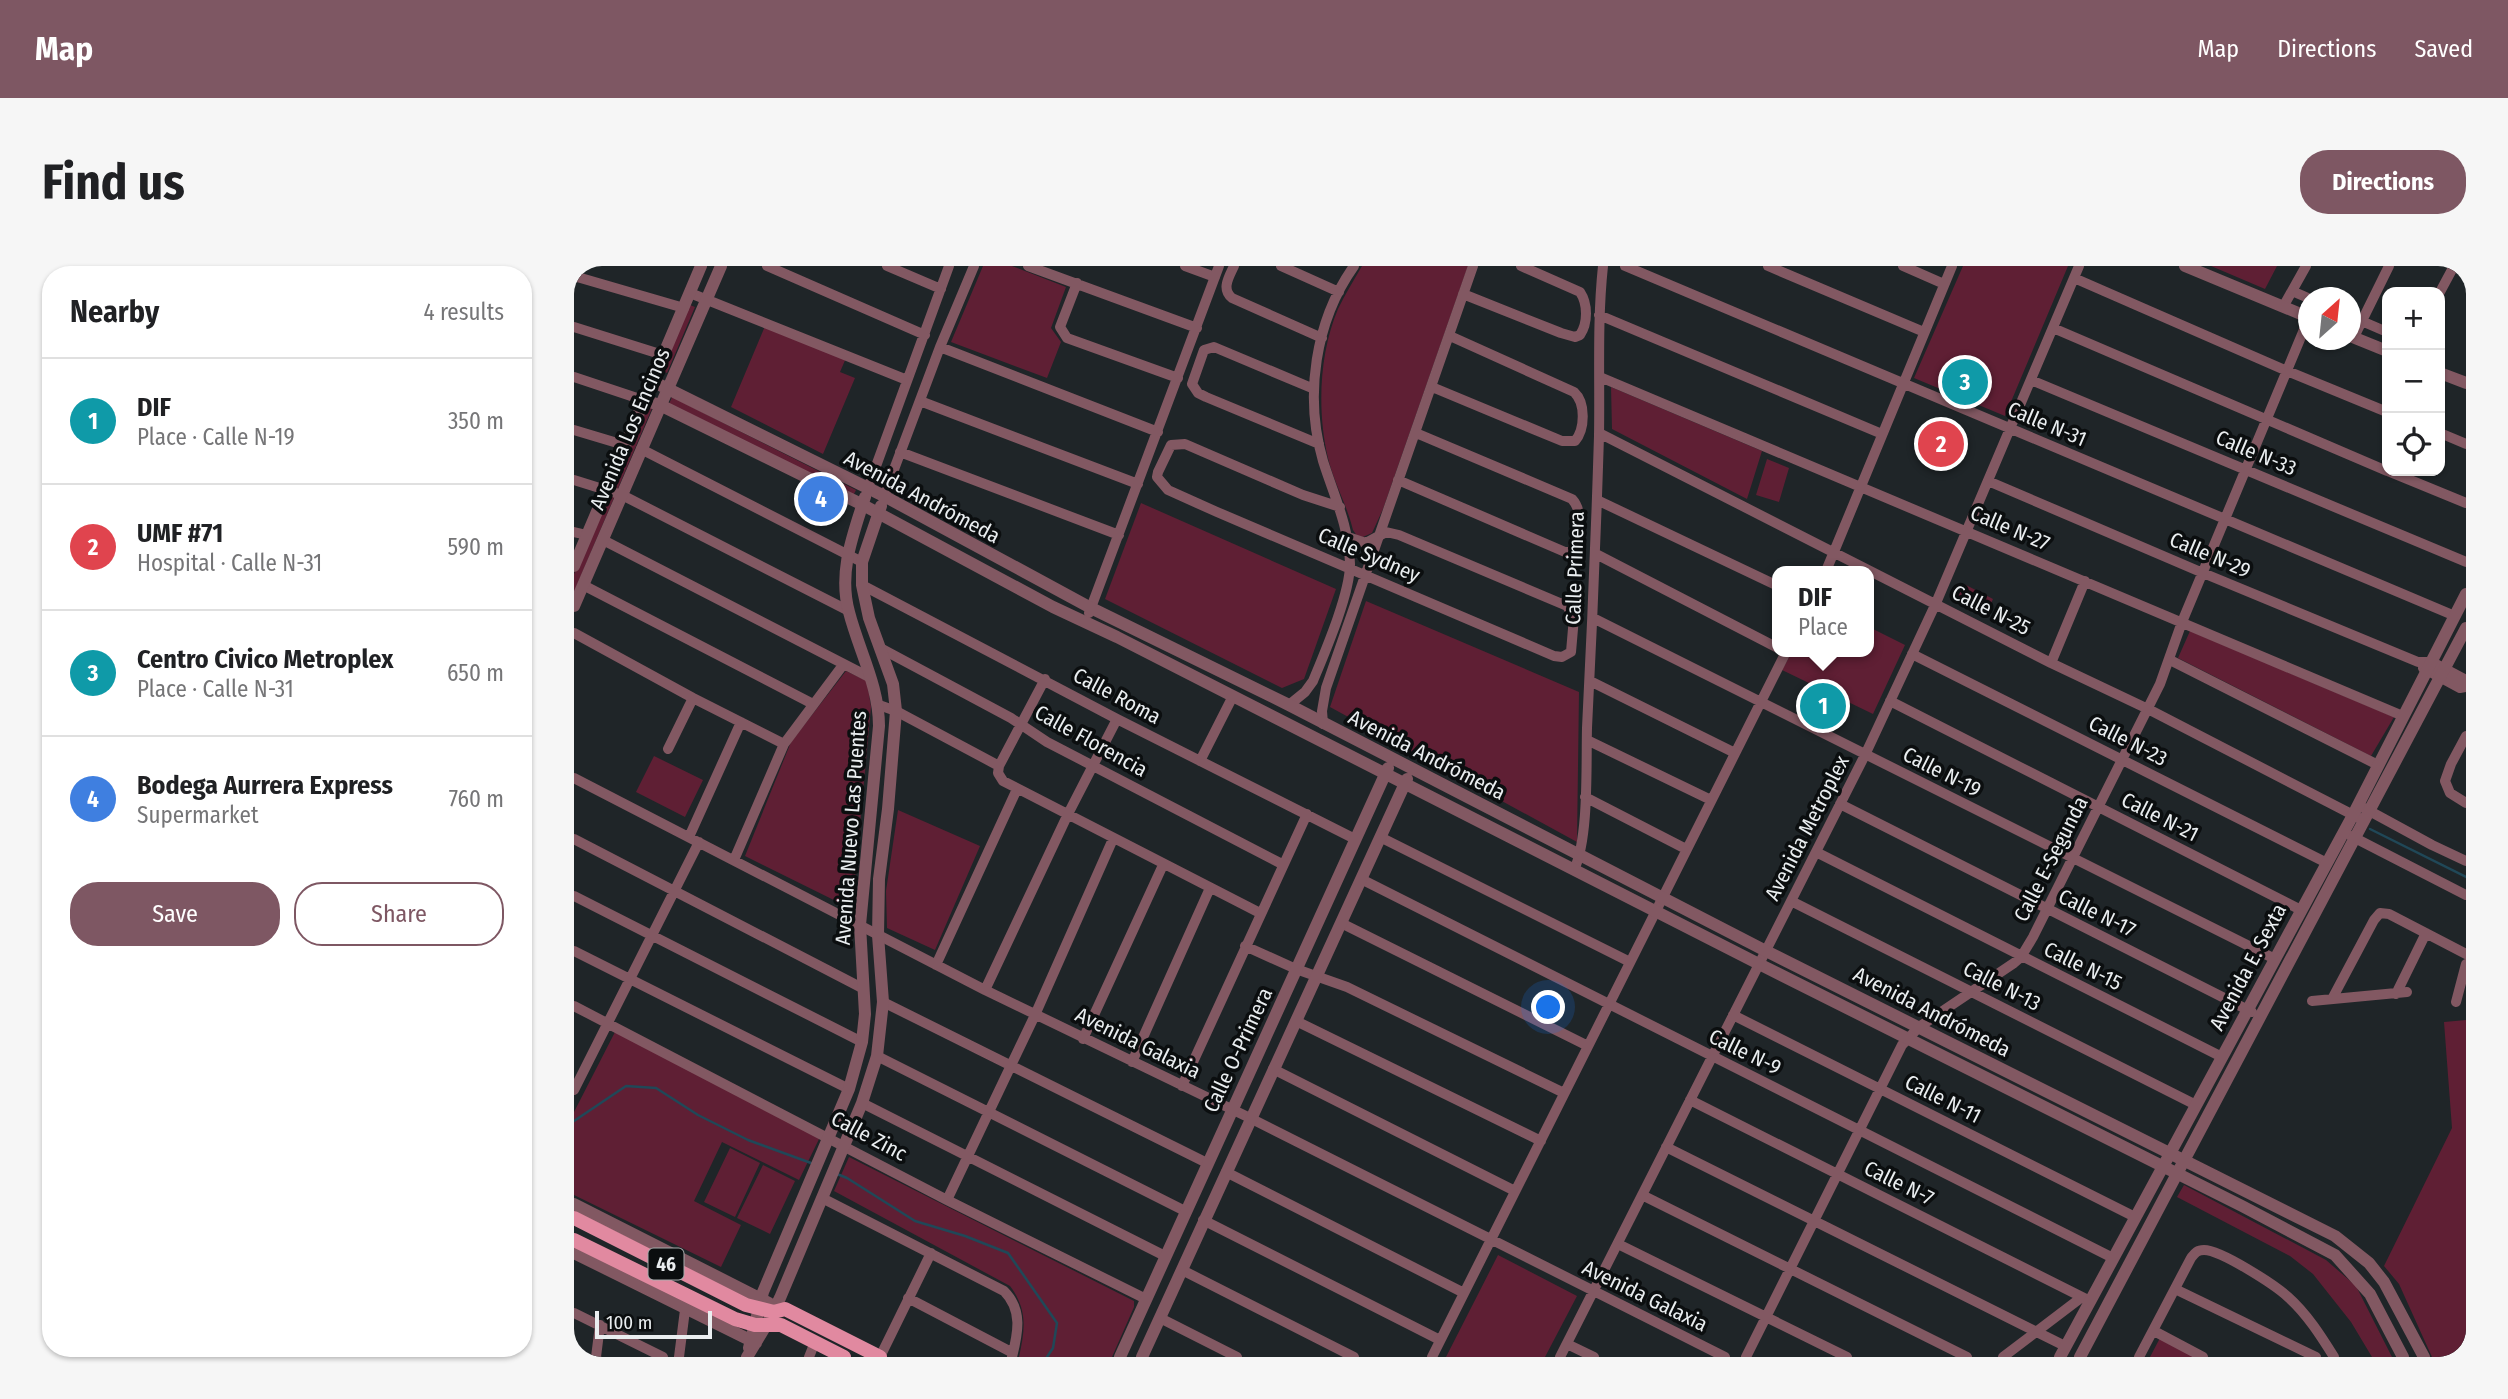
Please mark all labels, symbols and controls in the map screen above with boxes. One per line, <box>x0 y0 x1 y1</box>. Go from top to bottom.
text: Map <box>35 29 93 69</box>
text: Map <box>2198 35 2239 63</box>
text: Directions <box>2277 35 2376 63</box>
text: Saved <box>2414 35 2473 63</box>
button: Directions <box>2300 150 2466 214</box>
text: Find us <box>42 153 185 212</box>
north arrow <box>2298 287 2361 350</box>
map controls <box>2382 287 2445 476</box>
button: + <box>2382 287 2445 350</box>
text: Nearby <box>70 294 159 330</box>
text: 4 results <box>423 298 504 326</box>
street label: Avenida Los Encinos <box>584 344 676 514</box>
button: − <box>2382 350 2445 413</box>
pin: 3 <box>1942 356 1988 408</box>
text: DIF <box>137 392 171 423</box>
street label: Calle N-31 <box>2004 396 2090 452</box>
text: 1 <box>88 407 98 435</box>
text: 350 m <box>448 407 504 435</box>
button: locate <box>2382 413 2445 476</box>
pin: 2 <box>1918 418 1964 470</box>
text: Place · Calle N-19 <box>137 423 295 451</box>
street label: Calle N-33 <box>2212 424 2300 482</box>
street label: Avenida Andrómeda <box>840 445 1004 549</box>
pin: 4 <box>798 473 844 525</box>
street label: Calle N-27 <box>1966 500 2054 556</box>
street label: Calle Primera <box>1560 511 1590 625</box>
text: UMF #71 <box>137 518 223 549</box>
street label: Calle Sydney <box>1314 522 1425 588</box>
street label: Calle N-29 <box>2166 526 2254 584</box>
text: 2 <box>88 533 98 561</box>
text: 590 m <box>448 533 504 561</box>
text: Hospital · Calle N-31 <box>137 549 322 577</box>
popup <box>1772 566 1874 657</box>
street label: Calle N-25 <box>1947 579 2035 641</box>
text: DIF <box>1798 582 1832 613</box>
text: Place <box>1798 613 1848 641</box>
text: Centro Civico Metroplex <box>137 644 393 675</box>
text: 3 <box>88 659 98 687</box>
text: 650 m <box>447 659 504 687</box>
street label: Calle Roma <box>1069 662 1165 730</box>
text: Place · Calle N-31 <box>137 675 294 703</box>
pin: 1 <box>1800 680 1846 732</box>
street label: Calle Florencia <box>1030 699 1152 783</box>
street label: Avenida Andrómeda <box>1344 704 1510 806</box>
street label: Avenida Nuevo Las Puentes <box>830 710 872 946</box>
street label: Calle N-23 <box>2084 710 2172 772</box>
street label: Calle N-19 <box>1899 741 1985 803</box>
street label: Avenida Metroplex <box>1759 750 1855 905</box>
text: Bodega Aurrera Express <box>137 770 393 801</box>
text: 4 <box>87 785 99 813</box>
text: 760 m <box>449 785 504 813</box>
street label: Calle N-21 <box>2117 787 2203 847</box>
street label: Calle E-Segunda <box>2008 792 2094 926</box>
text: Supermarket <box>137 801 258 829</box>
button: Save <box>70 882 280 946</box>
button: Share <box>294 882 504 946</box>
street label: Calle N-17 <box>2054 883 2140 943</box>
street label: Avenida E. Sexta <box>2204 899 2292 1035</box>
street label: Calle N-15 <box>2040 936 2126 996</box>
street label: Calle N-13 <box>1959 955 2045 1017</box>
street label: Avenida Andrómeda <box>1849 961 2015 1063</box>
street label: Calle O-Primera <box>1198 984 1278 1116</box>
your location <box>1531 990 1565 1024</box>
street label: Avenida Galaxia <box>1071 1001 1205 1085</box>
street label: Calle N-9 <box>1705 1023 1785 1081</box>
street label: Calle N-11 <box>1901 1069 1985 1129</box>
street label: Calle Zinc <box>827 1105 911 1167</box>
street label: Calle N-7 <box>1860 1155 1938 1211</box>
road number: 46 <box>648 1248 684 1280</box>
street label: Avenida Galaxia <box>1578 1254 1712 1338</box>
scale bar <box>595 1308 712 1340</box>
text: 100 m <box>606 1311 652 1334</box>

